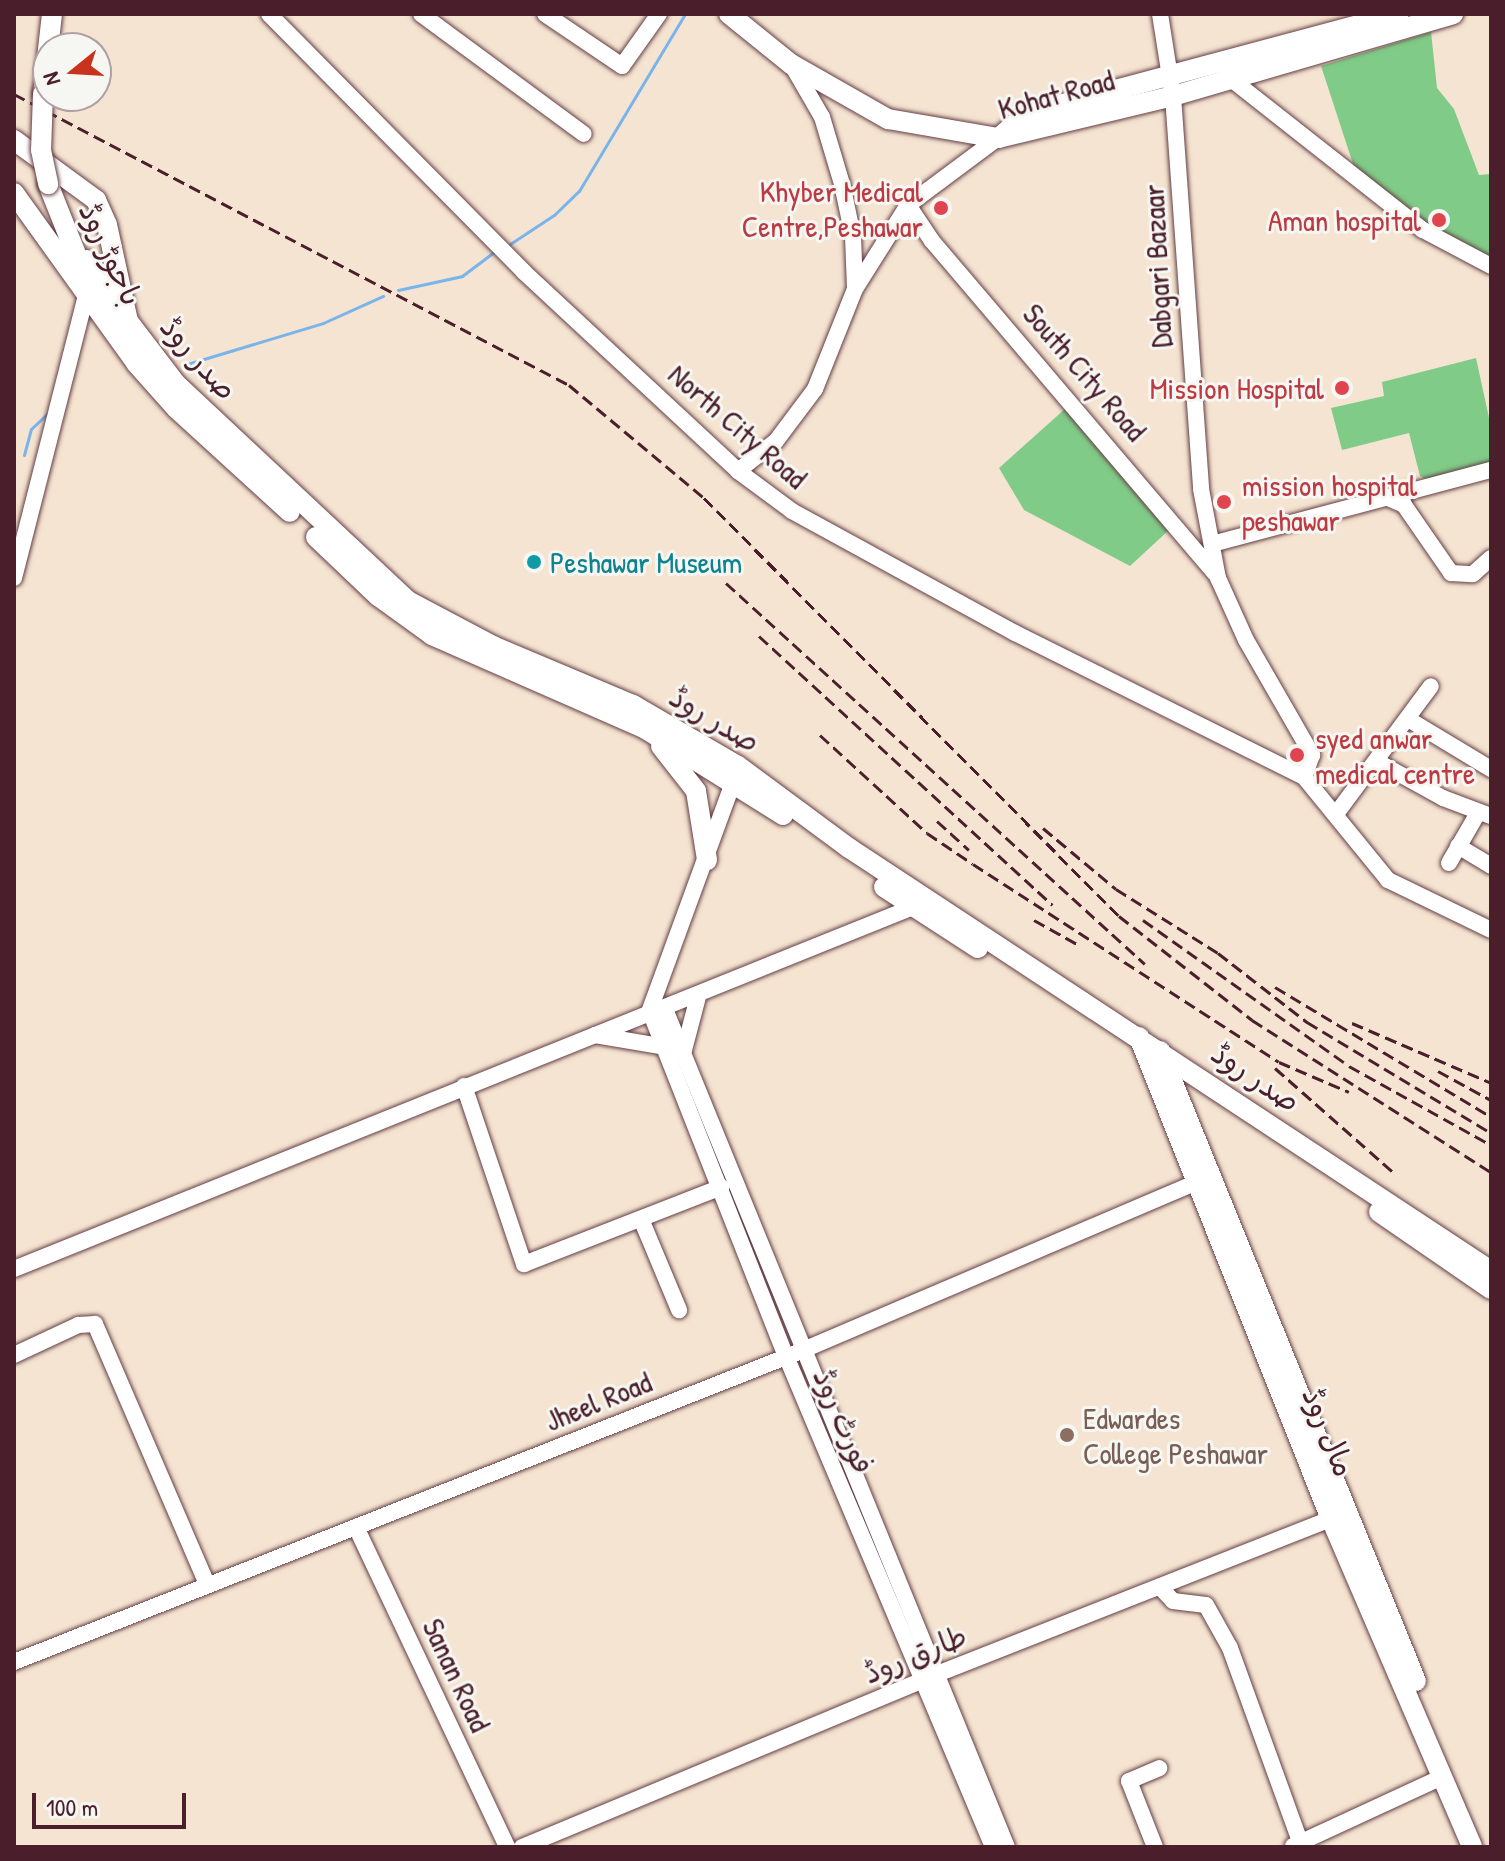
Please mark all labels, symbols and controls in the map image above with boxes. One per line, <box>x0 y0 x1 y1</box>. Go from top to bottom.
north arrow <box>32 32 112 112</box>
street label: Kohat Road <box>994 61 1118 127</box>
text: N <box>35 69 67 89</box>
place label: Khyber Medical Centre,Peshawar <box>742 173 923 244</box>
street label: Dabgari Bazaar <box>1135 183 1179 349</box>
street label: باجوڑ روڈ <box>72 197 150 311</box>
marker: Khyber Medical Centre,Peshawar <box>930 197 952 219</box>
place label: Aman hospital <box>1268 202 1421 238</box>
marker: Aman hospital <box>1428 209 1450 231</box>
street label: South City Road <box>1016 296 1154 448</box>
street label: صدر روڈ <box>153 309 245 407</box>
street label: North City Road <box>661 356 815 496</box>
place label: Mission Hospital <box>1150 370 1324 406</box>
marker: Mission Hospital <box>1331 377 1353 399</box>
place label: mission hospital peshawar <box>1242 467 1417 538</box>
marker: mission hospital peshawar <box>1213 491 1235 513</box>
place label: Peshawar Museum <box>550 544 742 580</box>
marker: Peshawar Museum <box>525 553 543 571</box>
street label: صدر روڈ <box>663 678 767 760</box>
place label: syed anwar medical centre <box>1315 720 1475 790</box>
marker: syed anwar medical centre <box>1286 744 1308 766</box>
street label: صدر روڈ <box>1205 1034 1307 1120</box>
street label: Jheel Road <box>540 1363 656 1439</box>
street label: فورٹ روڈ <box>806 1363 882 1479</box>
street label: مال روڈ <box>1295 1382 1363 1482</box>
place label: Edwardes College Peshawar <box>1083 1400 1268 1470</box>
marker: Edwardes College Peshawar <box>1058 1426 1076 1444</box>
street label: Sanan Road <box>415 1613 499 1737</box>
street label: طارق روڈ <box>858 1617 972 1691</box>
scale bar <box>36 1777 190 1827</box>
text: 100 m <box>46 1791 98 1823</box>

